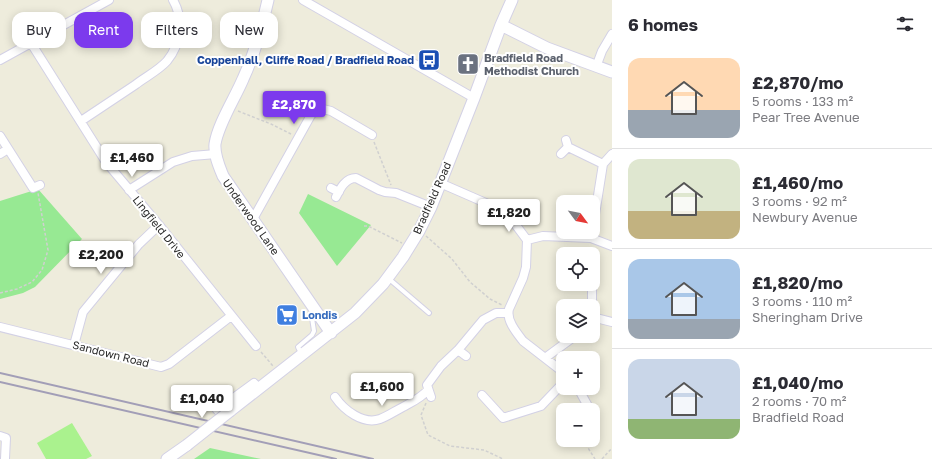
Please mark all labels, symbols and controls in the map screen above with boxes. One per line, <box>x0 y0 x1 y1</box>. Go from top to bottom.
chip: Buy <box>12 12 66 48</box>
chip: Rent <box>74 12 133 48</box>
chip: Filters <box>141 12 212 48</box>
chip: New <box>220 12 278 48</box>
icon: filters <box>894 13 916 35</box>
text: 6 homes <box>628 14 698 35</box>
bus stop icon: Coppenhall, Cliffe Road / Bradfield Road <box>416 47 442 73</box>
church icon: Bradfield Road Methodist Church <box>455 51 481 77</box>
place label: Bradfield Road Methodist Church <box>484 51 579 77</box>
place label: Coppenhall, Cliffe Road / Bradfield Road <box>197 53 414 66</box>
text: £2,870/mo <box>752 72 843 93</box>
icon: home <box>660 74 708 122</box>
pin: £2,870 <box>261 91 327 125</box>
text: 5 rooms · 133 m² <box>752 93 853 109</box>
text: £2,870 <box>272 96 316 112</box>
text: Pear Tree Avenue <box>752 109 860 125</box>
pin: £1,460 <box>99 144 165 178</box>
text: £1,460 <box>110 149 154 165</box>
street label: Bradfield Road <box>410 160 453 236</box>
text: £1,460/mo <box>752 172 843 193</box>
icon: home <box>660 175 708 223</box>
street label: Underwood Lane <box>220 176 282 257</box>
street label: Lingfield Drive <box>130 193 188 260</box>
text: 3 rooms · 92 m² <box>752 193 847 209</box>
north arrow <box>556 195 600 239</box>
map controls <box>556 195 600 447</box>
pin: £1,820 <box>476 199 542 233</box>
text: £1,820 <box>487 204 531 220</box>
text: Newbury Avenue <box>752 209 858 225</box>
pin: £2,200 <box>68 241 134 275</box>
text: £2,200 <box>78 246 124 262</box>
button: locate <box>556 247 600 291</box>
text: £1,820/mo <box>752 272 843 293</box>
icon: home <box>660 275 708 323</box>
text: 3 rooms · 110 m² <box>752 293 852 309</box>
button: layers <box>556 299 600 343</box>
supermarket icon: Londis <box>274 302 300 328</box>
place label: Londis <box>302 308 337 321</box>
text: Sheringham Drive <box>752 309 863 325</box>
street label: Sandown Road <box>71 338 151 369</box>
button: + <box>556 351 600 395</box>
text: £1,040/mo <box>752 372 843 393</box>
pin: £1,600 <box>349 373 415 407</box>
icon: home <box>660 375 708 423</box>
text: £1,600 <box>360 378 404 394</box>
pin: £1,040 <box>169 385 235 419</box>
text: £1,040 <box>180 390 224 406</box>
text: 2 rooms · 70 m² <box>752 393 847 409</box>
button: − <box>556 403 600 447</box>
text: Bradfield Road <box>752 409 844 425</box>

